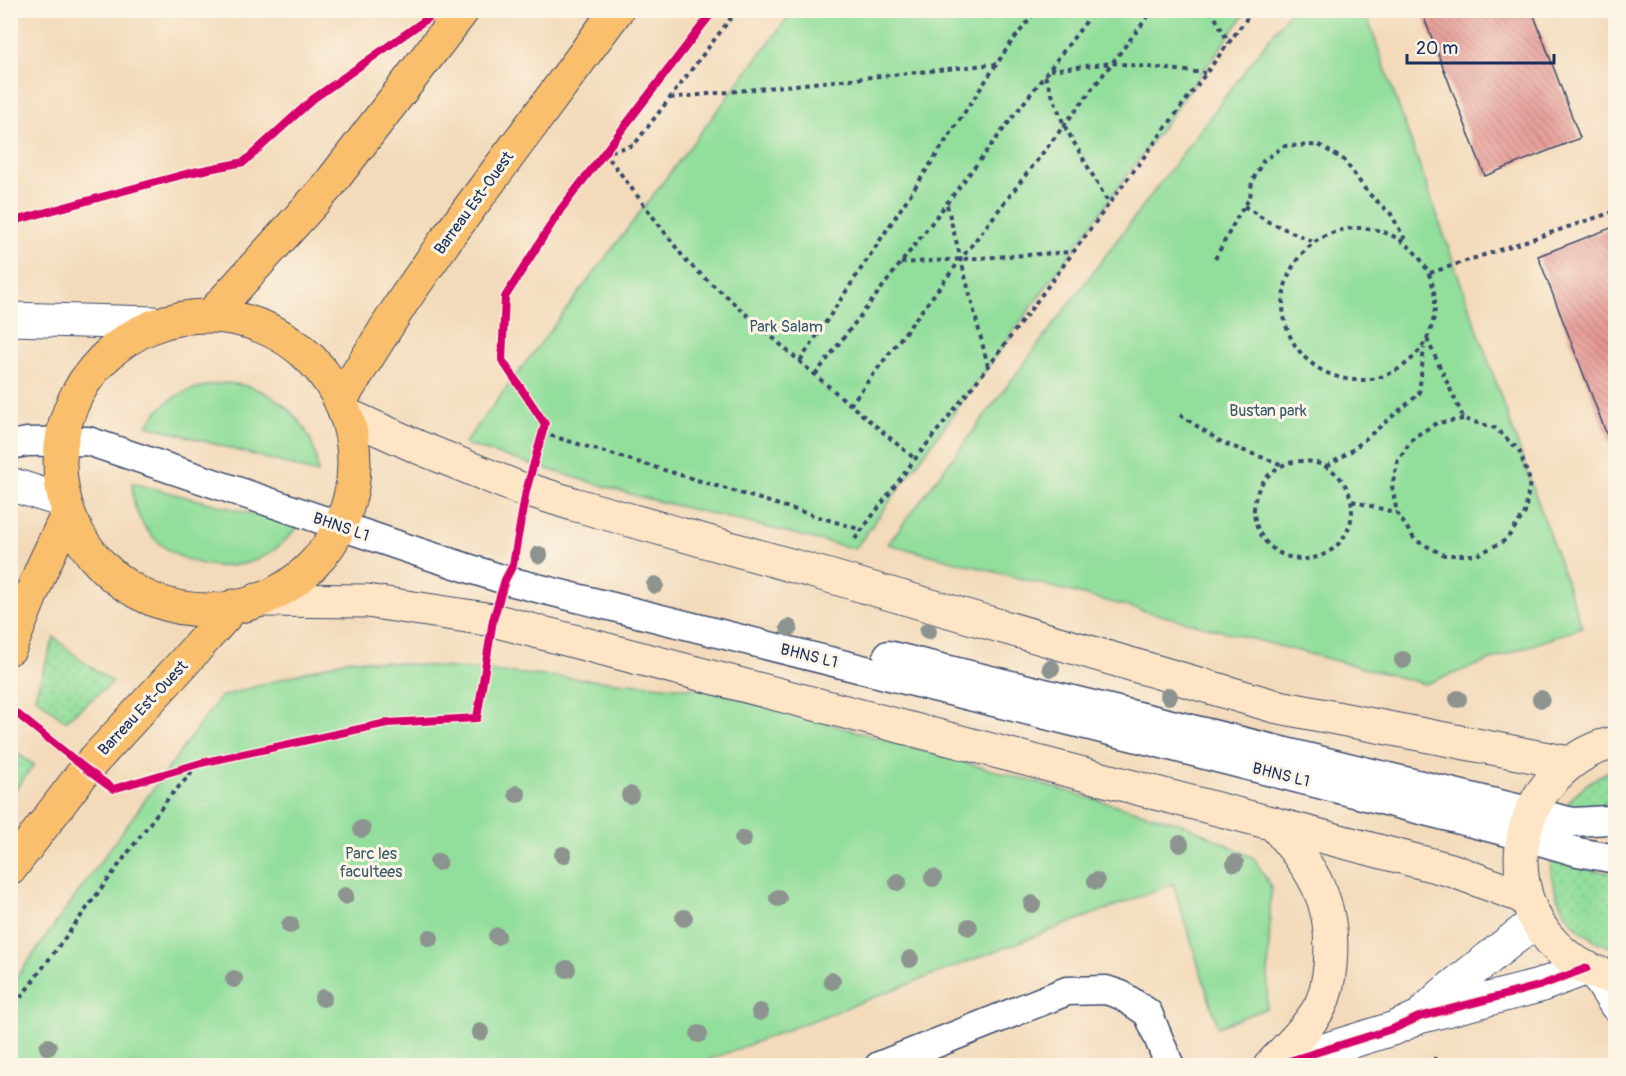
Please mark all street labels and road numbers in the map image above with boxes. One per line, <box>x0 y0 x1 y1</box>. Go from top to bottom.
street label: Barreau Est-Ouest <box>430 147 518 258</box>
street label: BHNS L1 <box>310 508 372 546</box>
street label: BHNS L1 <box>778 639 840 673</box>
street label: Barreau Est-Ouest <box>94 656 192 760</box>
street label: BHNS L1 <box>1250 758 1312 792</box>

